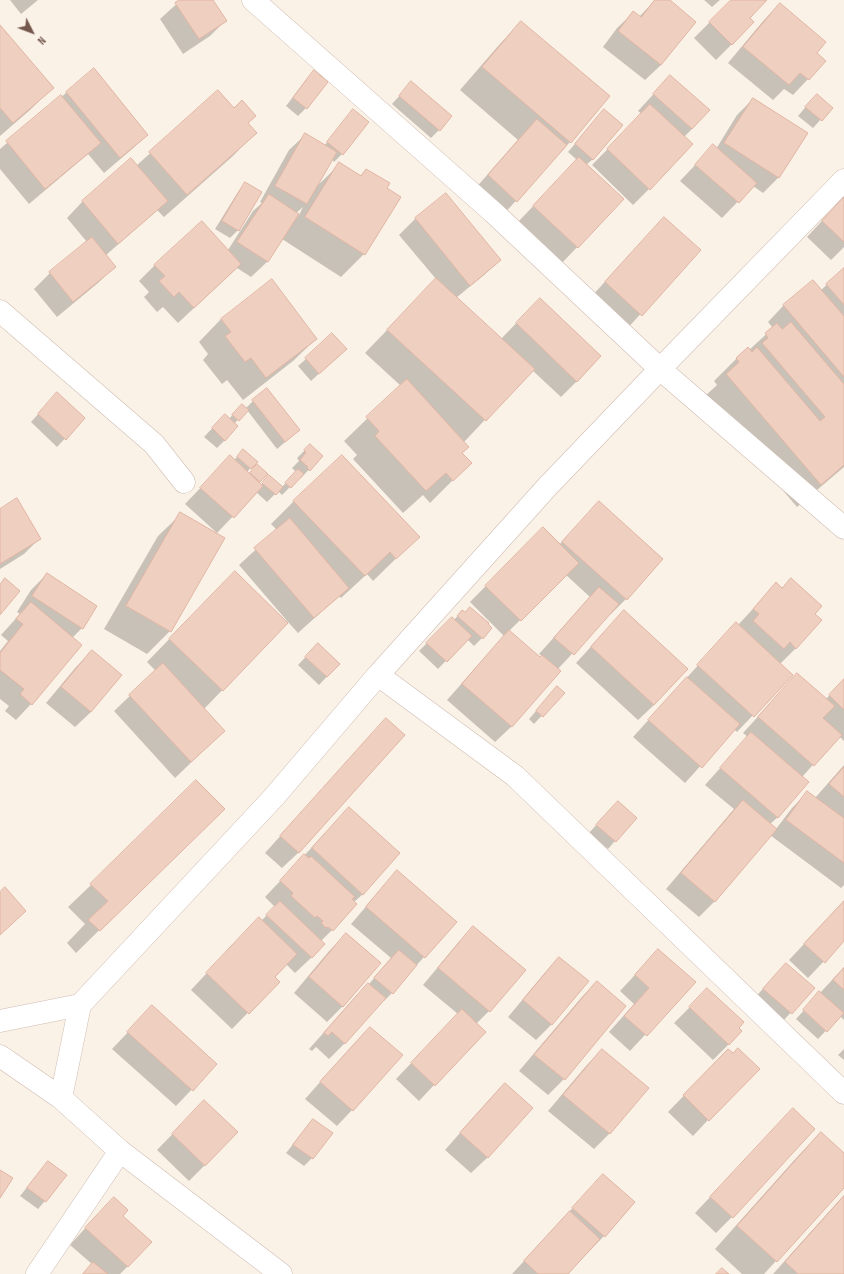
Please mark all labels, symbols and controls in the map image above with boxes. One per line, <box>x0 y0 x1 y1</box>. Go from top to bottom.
north arrow <box>12 12 52 52</box>
text: N <box>34 34 48 47</box>

